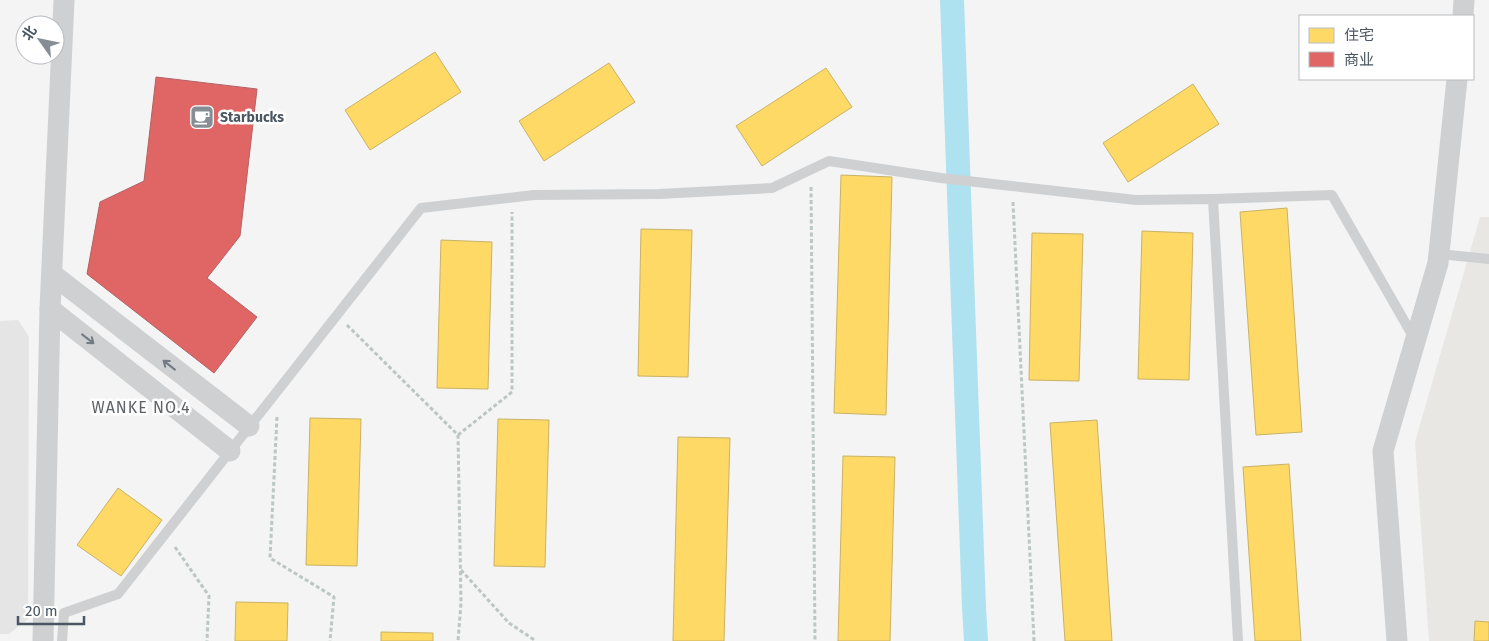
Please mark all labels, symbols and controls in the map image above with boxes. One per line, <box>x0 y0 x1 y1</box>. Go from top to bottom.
north arrow <box>15 15 65 65</box>
legend <box>1299 15 1474 80</box>
text: 北 <box>19 23 40 44</box>
text: 住宅 <box>1344 26 1374 44</box>
text: 商业 <box>1344 51 1374 69</box>
cafe icon: Starbucks <box>189 104 215 130</box>
place label: Starbucks <box>220 109 284 126</box>
one-way arrow <box>81 333 94 344</box>
one-way arrow <box>163 359 176 370</box>
district label: WANKE NO.4 <box>91 398 191 417</box>
scale bar <box>18 594 84 626</box>
text: 20 m <box>25 602 58 620</box>

